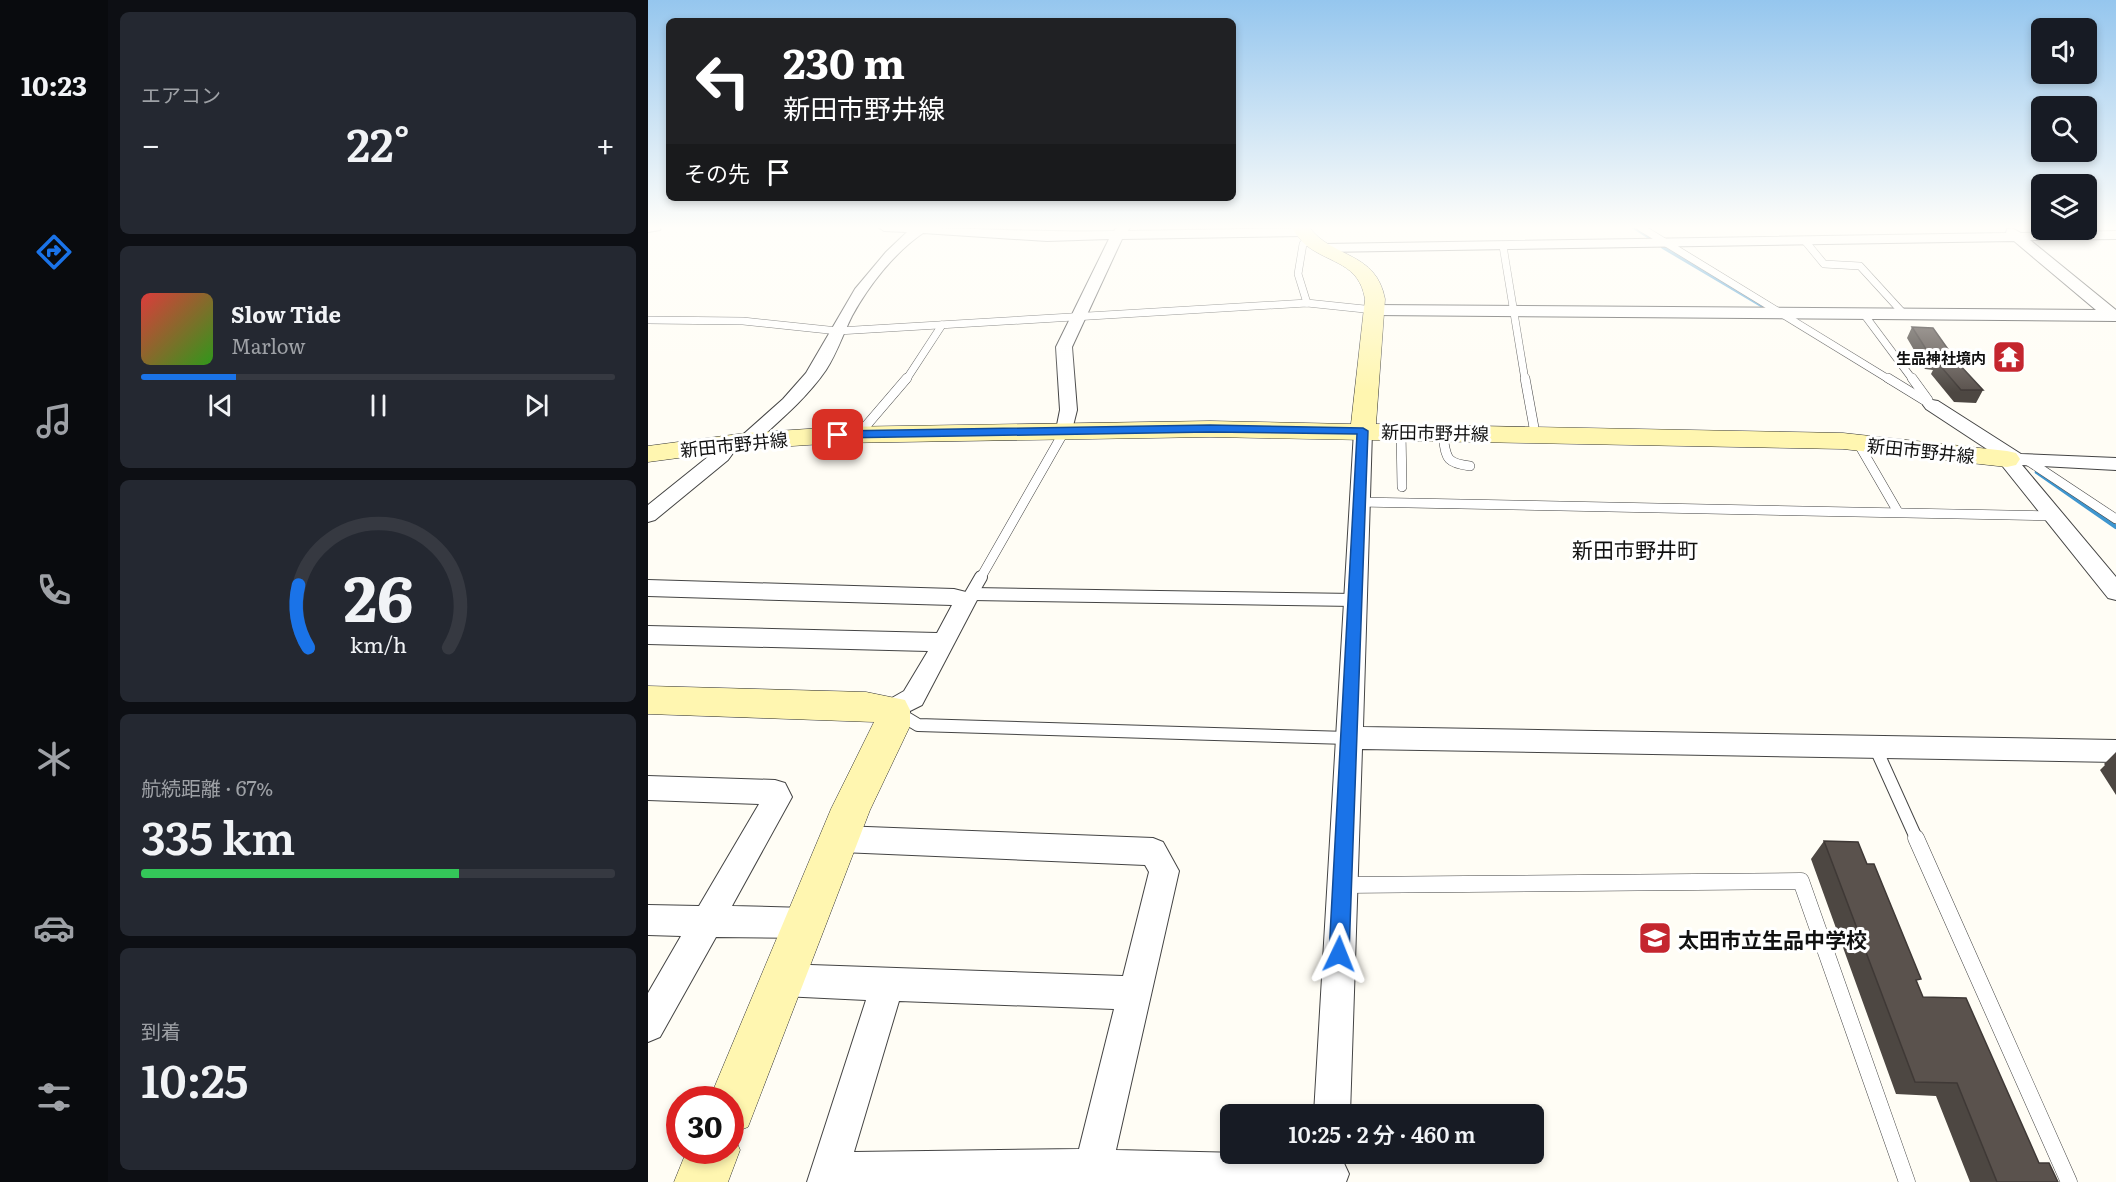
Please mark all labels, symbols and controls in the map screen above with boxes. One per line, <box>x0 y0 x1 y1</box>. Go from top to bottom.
map controls <box>2031 18 2097 240</box>
button: sound <box>2031 18 2097 84</box>
text: 230 m <box>783 30 905 92</box>
icon: left <box>684 42 762 120</box>
text: 10:23 <box>21 64 87 104</box>
text: エアコン <box>141 79 221 109</box>
text: 新田市野井線 <box>783 87 945 127</box>
button: search <box>2031 96 2097 162</box>
text: 22° <box>346 109 410 176</box>
text: − <box>141 118 160 167</box>
text: + <box>596 118 615 167</box>
text: その先 <box>684 156 750 189</box>
icon: arrive <box>762 156 795 189</box>
button: layers <box>2031 174 2097 240</box>
icon: directions <box>33 231 75 273</box>
text: Slow Tide <box>231 297 341 330</box>
text: Marlow <box>231 330 306 360</box>
temple icon: 生品神社境内 <box>1991 339 2027 375</box>
place label: 生品神社境内 <box>1896 346 1986 369</box>
icon: previous <box>204 389 237 422</box>
icon: pause <box>362 389 395 422</box>
icon: next <box>520 389 553 422</box>
icon: music <box>33 400 75 442</box>
pin <box>812 409 863 460</box>
icon: arrive <box>821 418 854 451</box>
street label: 新田市野井線 <box>1381 418 1489 446</box>
street label: 新田市野井線 <box>679 425 789 463</box>
street label: 新田市野井線 <box>1866 431 1976 469</box>
district label: 新田市野井町 <box>1572 533 1698 564</box>
text: 26 <box>343 549 413 641</box>
icon: phone <box>33 569 75 611</box>
text: km/h <box>349 628 407 660</box>
icon: climate <box>33 738 75 780</box>
text: 航続距離 · 67% <box>141 772 273 802</box>
text: 335 km <box>141 802 295 869</box>
icon: car <box>33 907 75 949</box>
school or university icon: 太田市立生品中学校 <box>1637 920 1673 956</box>
position arrow <box>1307 922 1371 986</box>
place label: 太田市立生品中学校 <box>1678 923 1867 954</box>
text: 到着 <box>141 1015 181 1045</box>
text: 10:25 <box>141 1045 248 1112</box>
icon: filters <box>33 1076 75 1118</box>
speed limit sign: 30 <box>666 1086 744 1164</box>
text: 10:25 · 2 分 · 460 m <box>1288 1117 1476 1150</box>

